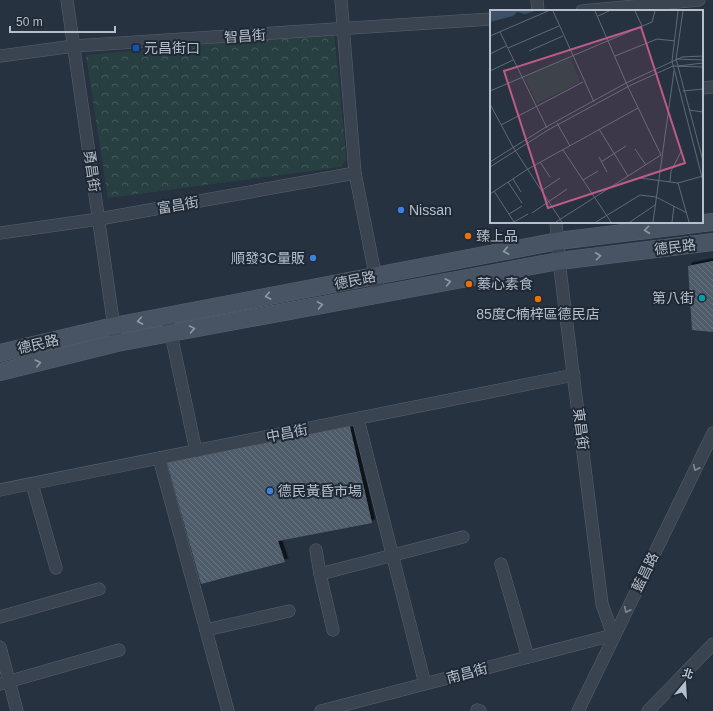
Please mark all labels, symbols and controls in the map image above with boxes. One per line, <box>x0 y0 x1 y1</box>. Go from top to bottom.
scale bar <box>10 8 115 34</box>
inset map <box>490 10 703 223</box>
text: 50 m <box>16 15 43 29</box>
street label: 智昌街 <box>223 27 267 45</box>
place label: 元昌街口 <box>144 40 200 56</box>
marker: 元昌街口 <box>131 43 141 53</box>
street label: 勇昌街 <box>81 149 103 193</box>
street label: 富昌街 <box>156 193 200 217</box>
place label: Nissan <box>409 202 452 218</box>
marker: Nissan <box>396 205 406 215</box>
one-way arrow <box>643 225 650 234</box>
place label: 臻上品 <box>476 228 518 244</box>
marker: 臻上品 <box>463 231 473 241</box>
street label: 德民路 <box>653 237 697 257</box>
one-way arrow <box>503 246 509 254</box>
place label: 順發3C量販 <box>231 250 305 266</box>
one-way arrow <box>595 252 601 261</box>
marker: 順發3C量販 <box>308 253 318 263</box>
street label: 德民路 <box>333 268 377 292</box>
place label: 蓁心素食 <box>477 276 533 292</box>
one-way arrow <box>445 278 451 286</box>
marker: 蓁心素食 <box>464 279 474 289</box>
place label: 第八街 <box>652 290 694 306</box>
one-way arrow <box>265 292 271 300</box>
marker: 第八街 <box>697 293 707 303</box>
marker: 85度C楠梓區德民店 <box>533 294 543 304</box>
one-way arrow <box>317 302 323 310</box>
place label: 85度C楠梓區德民店 <box>476 306 600 322</box>
one-way arrow <box>137 316 143 325</box>
one-way arrow <box>189 325 195 334</box>
street label: 德民路 <box>16 331 60 357</box>
one-way arrow <box>34 359 41 368</box>
street label: 東昌街 <box>571 407 591 451</box>
street label: 中昌街 <box>265 421 309 445</box>
one-way arrow <box>693 464 701 471</box>
place label: 德民黃昏市場 <box>278 483 362 499</box>
marker: 德民黃昏市場 <box>265 486 275 496</box>
street label: 藍昌路 <box>629 550 661 594</box>
one-way arrow <box>624 606 631 613</box>
street label: 南昌街 <box>445 660 489 686</box>
north arrow <box>665 663 705 703</box>
text: 北 <box>681 666 695 681</box>

